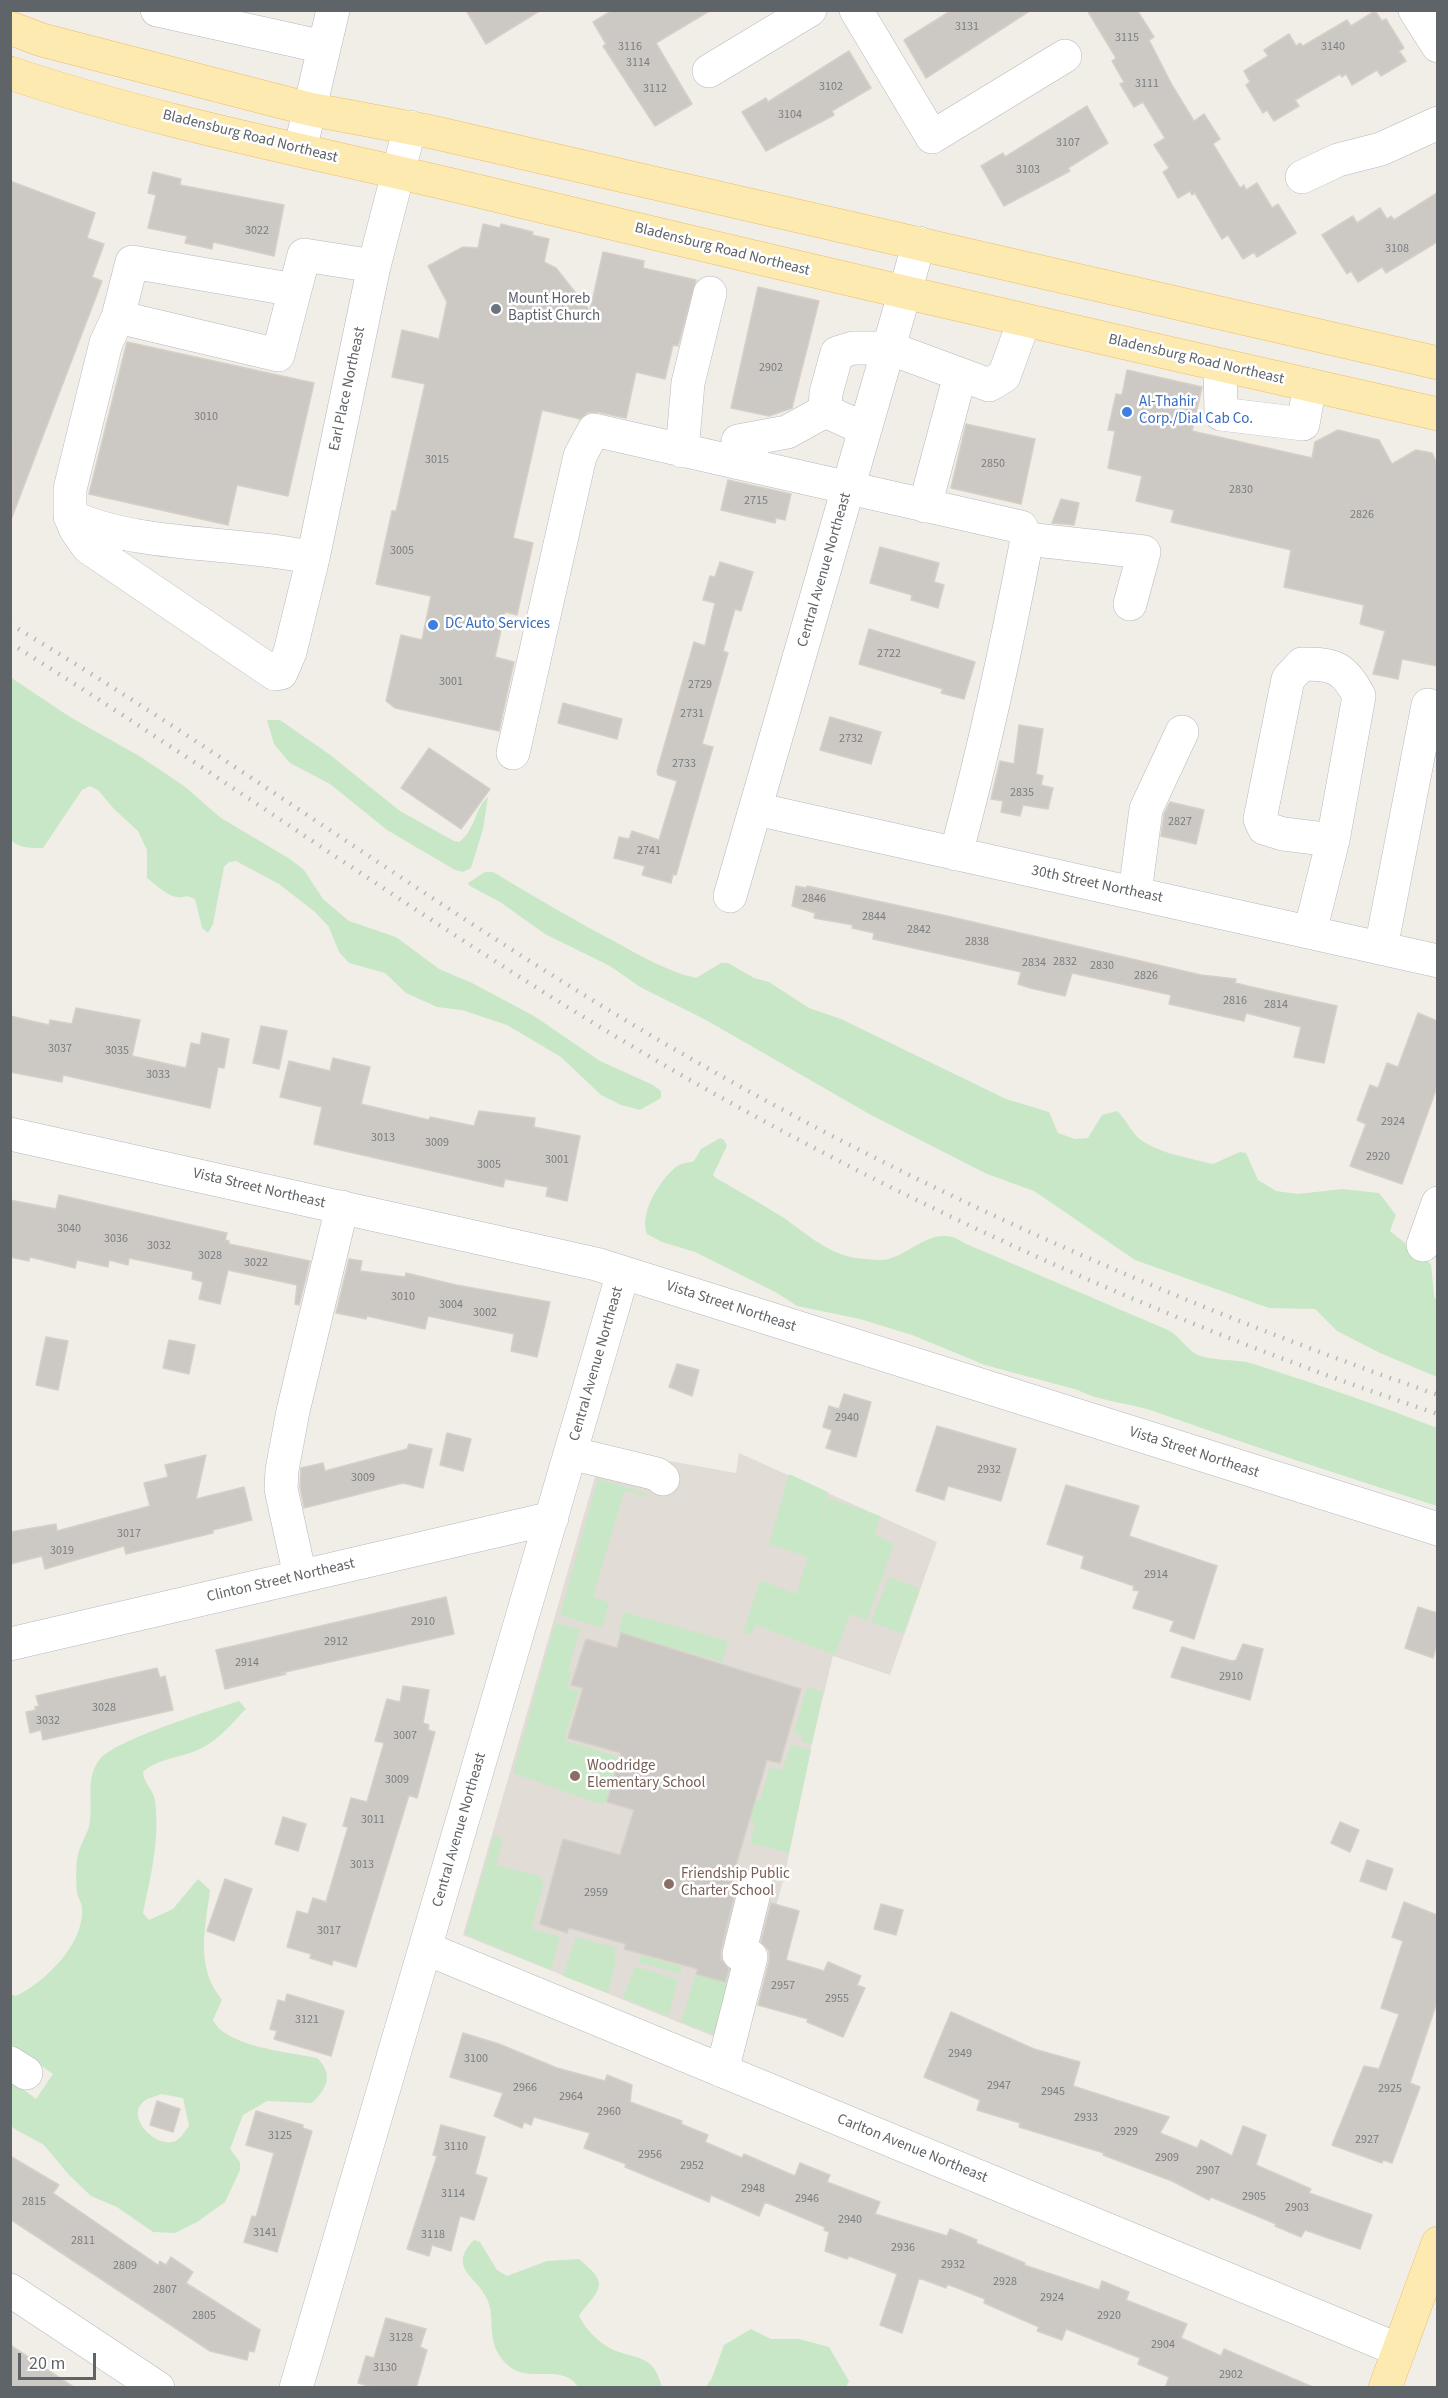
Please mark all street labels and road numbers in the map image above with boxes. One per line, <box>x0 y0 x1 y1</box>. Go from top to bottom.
street label: Bladensburg Road Northeast <box>161 107 339 167</box>
street label: Bladensburg Road Northeast <box>633 220 811 280</box>
street label: Earl Place Northeast <box>326 325 370 453</box>
street label: Bladensburg Road Northeast <box>1106 331 1286 389</box>
street label: Central Avenue Northeast <box>794 491 856 649</box>
street label: 30th Street Northeast <box>1030 862 1164 908</box>
street label: Vista Street Northeast <box>191 1165 327 1213</box>
street label: Vista Street Northeast <box>664 1278 798 1336</box>
street label: Central Avenue Northeast <box>566 1285 628 1443</box>
street label: Vista Street Northeast <box>1127 1424 1261 1482</box>
street label: Clinton Street Northeast <box>205 1555 357 1607</box>
street label: Central Avenue Northeast <box>429 1751 491 1909</box>
street label: Carlton Avenue Northeast <box>834 2111 990 2187</box>

